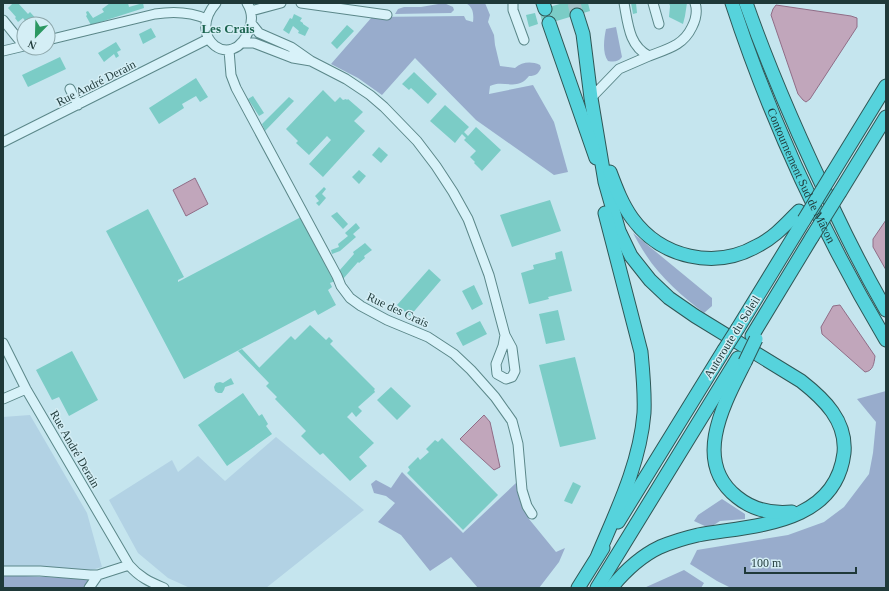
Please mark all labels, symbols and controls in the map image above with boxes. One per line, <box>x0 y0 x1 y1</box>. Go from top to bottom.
north arrow <box>16 16 56 56</box>
district label: Les Crais <box>201 21 255 36</box>
text: N <box>26 38 38 52</box>
street label: Rue André Derain <box>54 57 138 109</box>
street label: Contournement Sud de Mâcon <box>764 106 838 245</box>
street label: Rue des Crais <box>365 290 431 331</box>
street label: Autoroute du Soleil <box>701 293 763 381</box>
street label: Rue André Derain <box>47 408 103 490</box>
scale bar <box>745 549 856 575</box>
text: 100 m <box>751 556 782 570</box>

